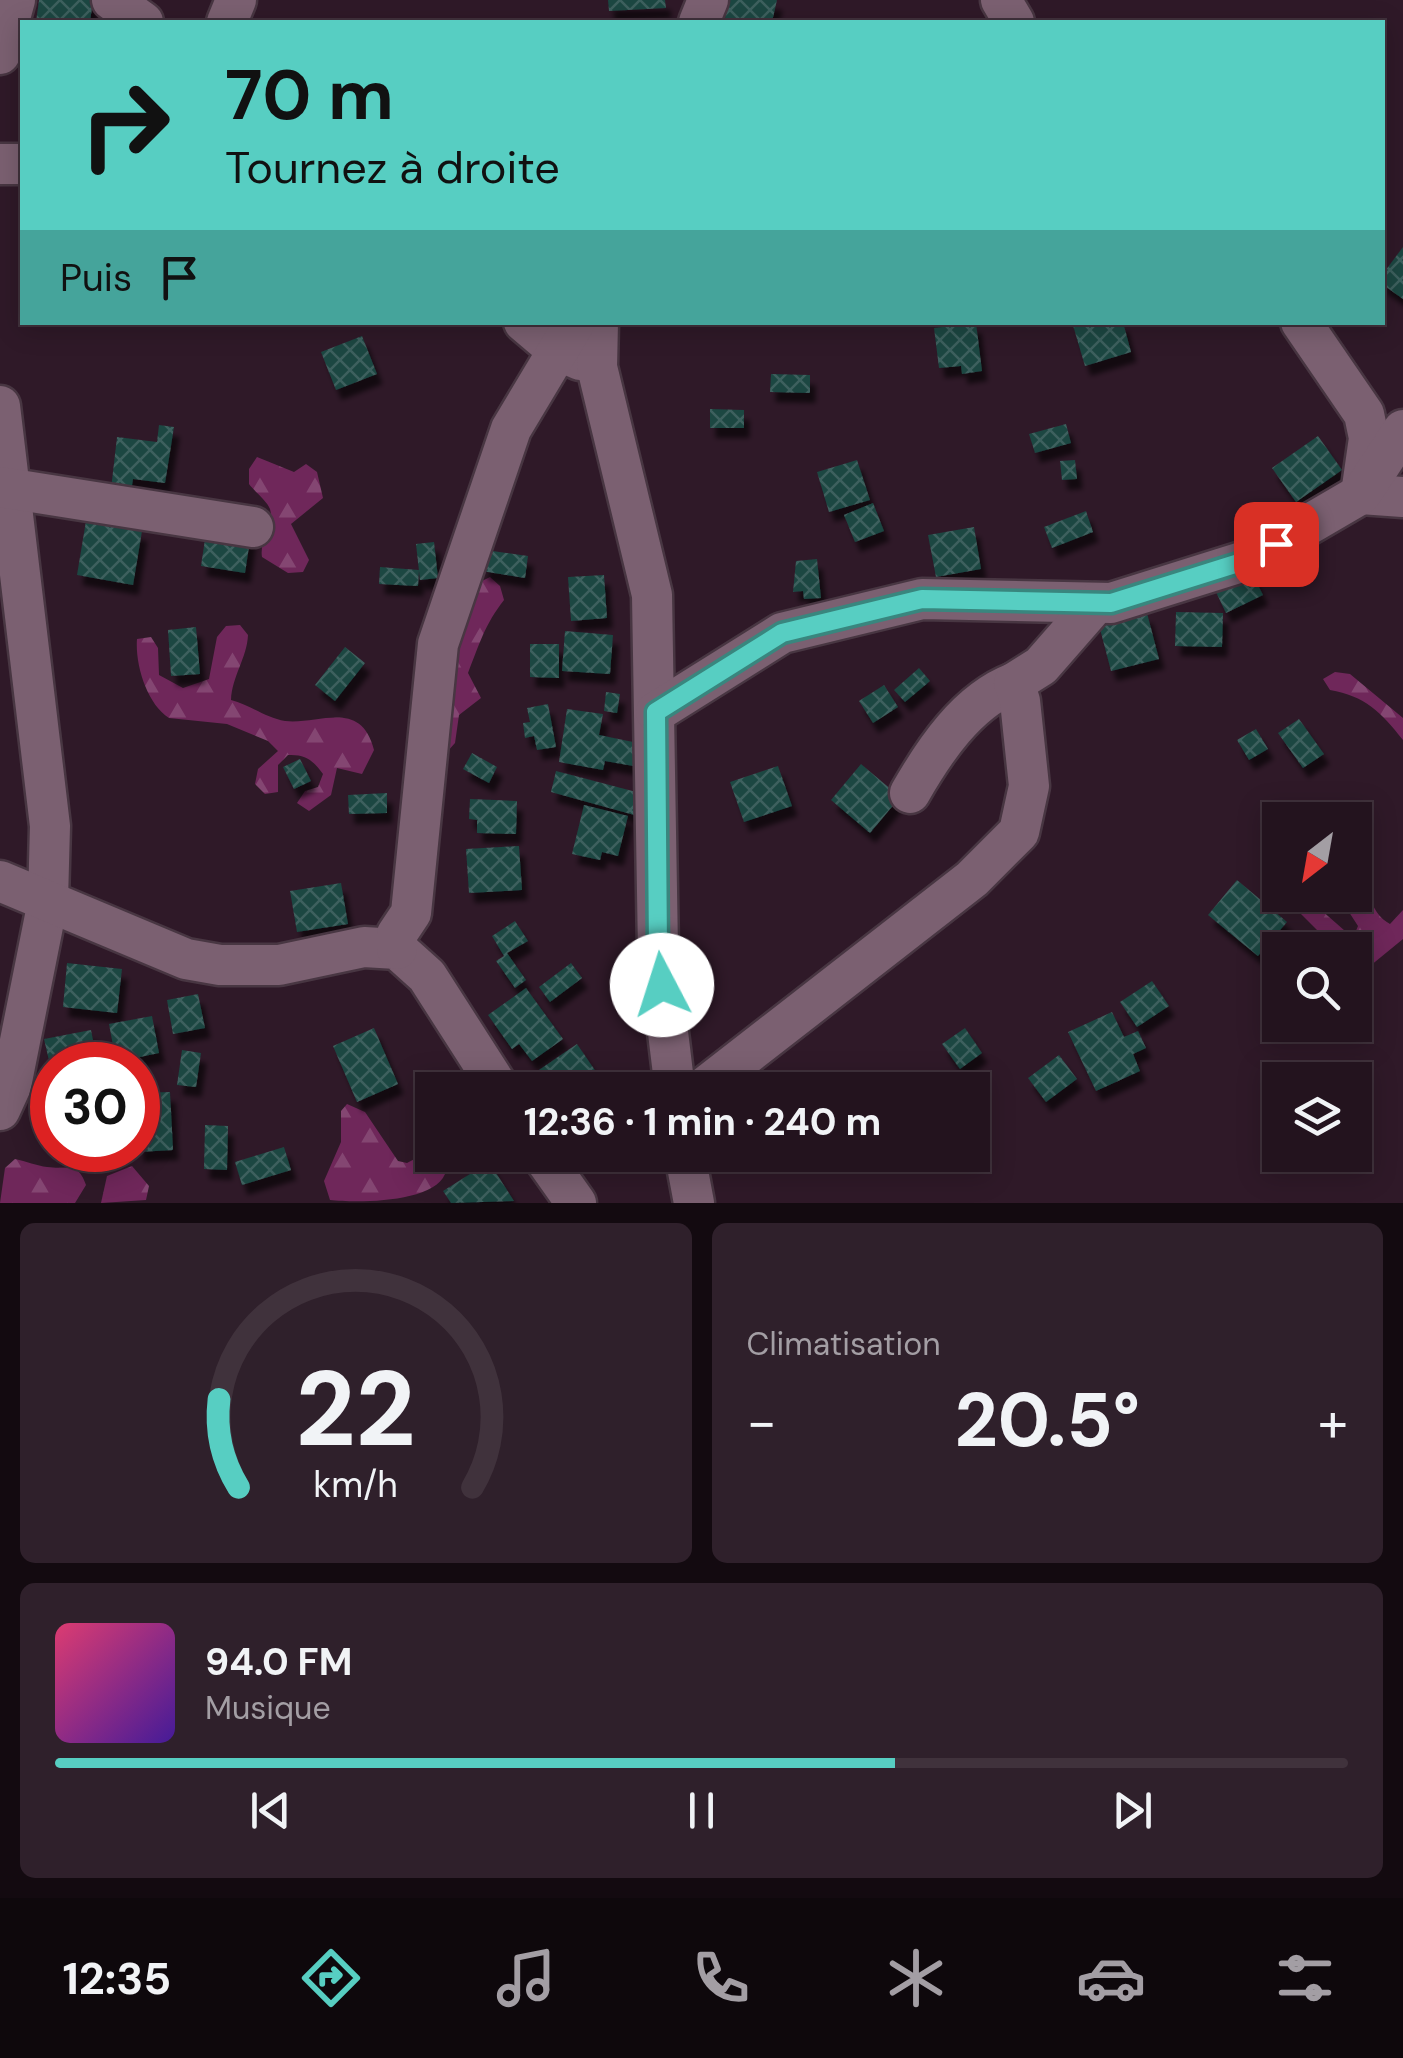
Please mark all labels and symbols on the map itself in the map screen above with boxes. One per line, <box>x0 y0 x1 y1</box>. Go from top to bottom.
pin <box>1234 502 1319 587</box>
north arrow <box>1262 802 1372 912</box>
position arrow <box>610 933 714 1037</box>
speed limit sign: 30 <box>30 1042 160 1172</box>

